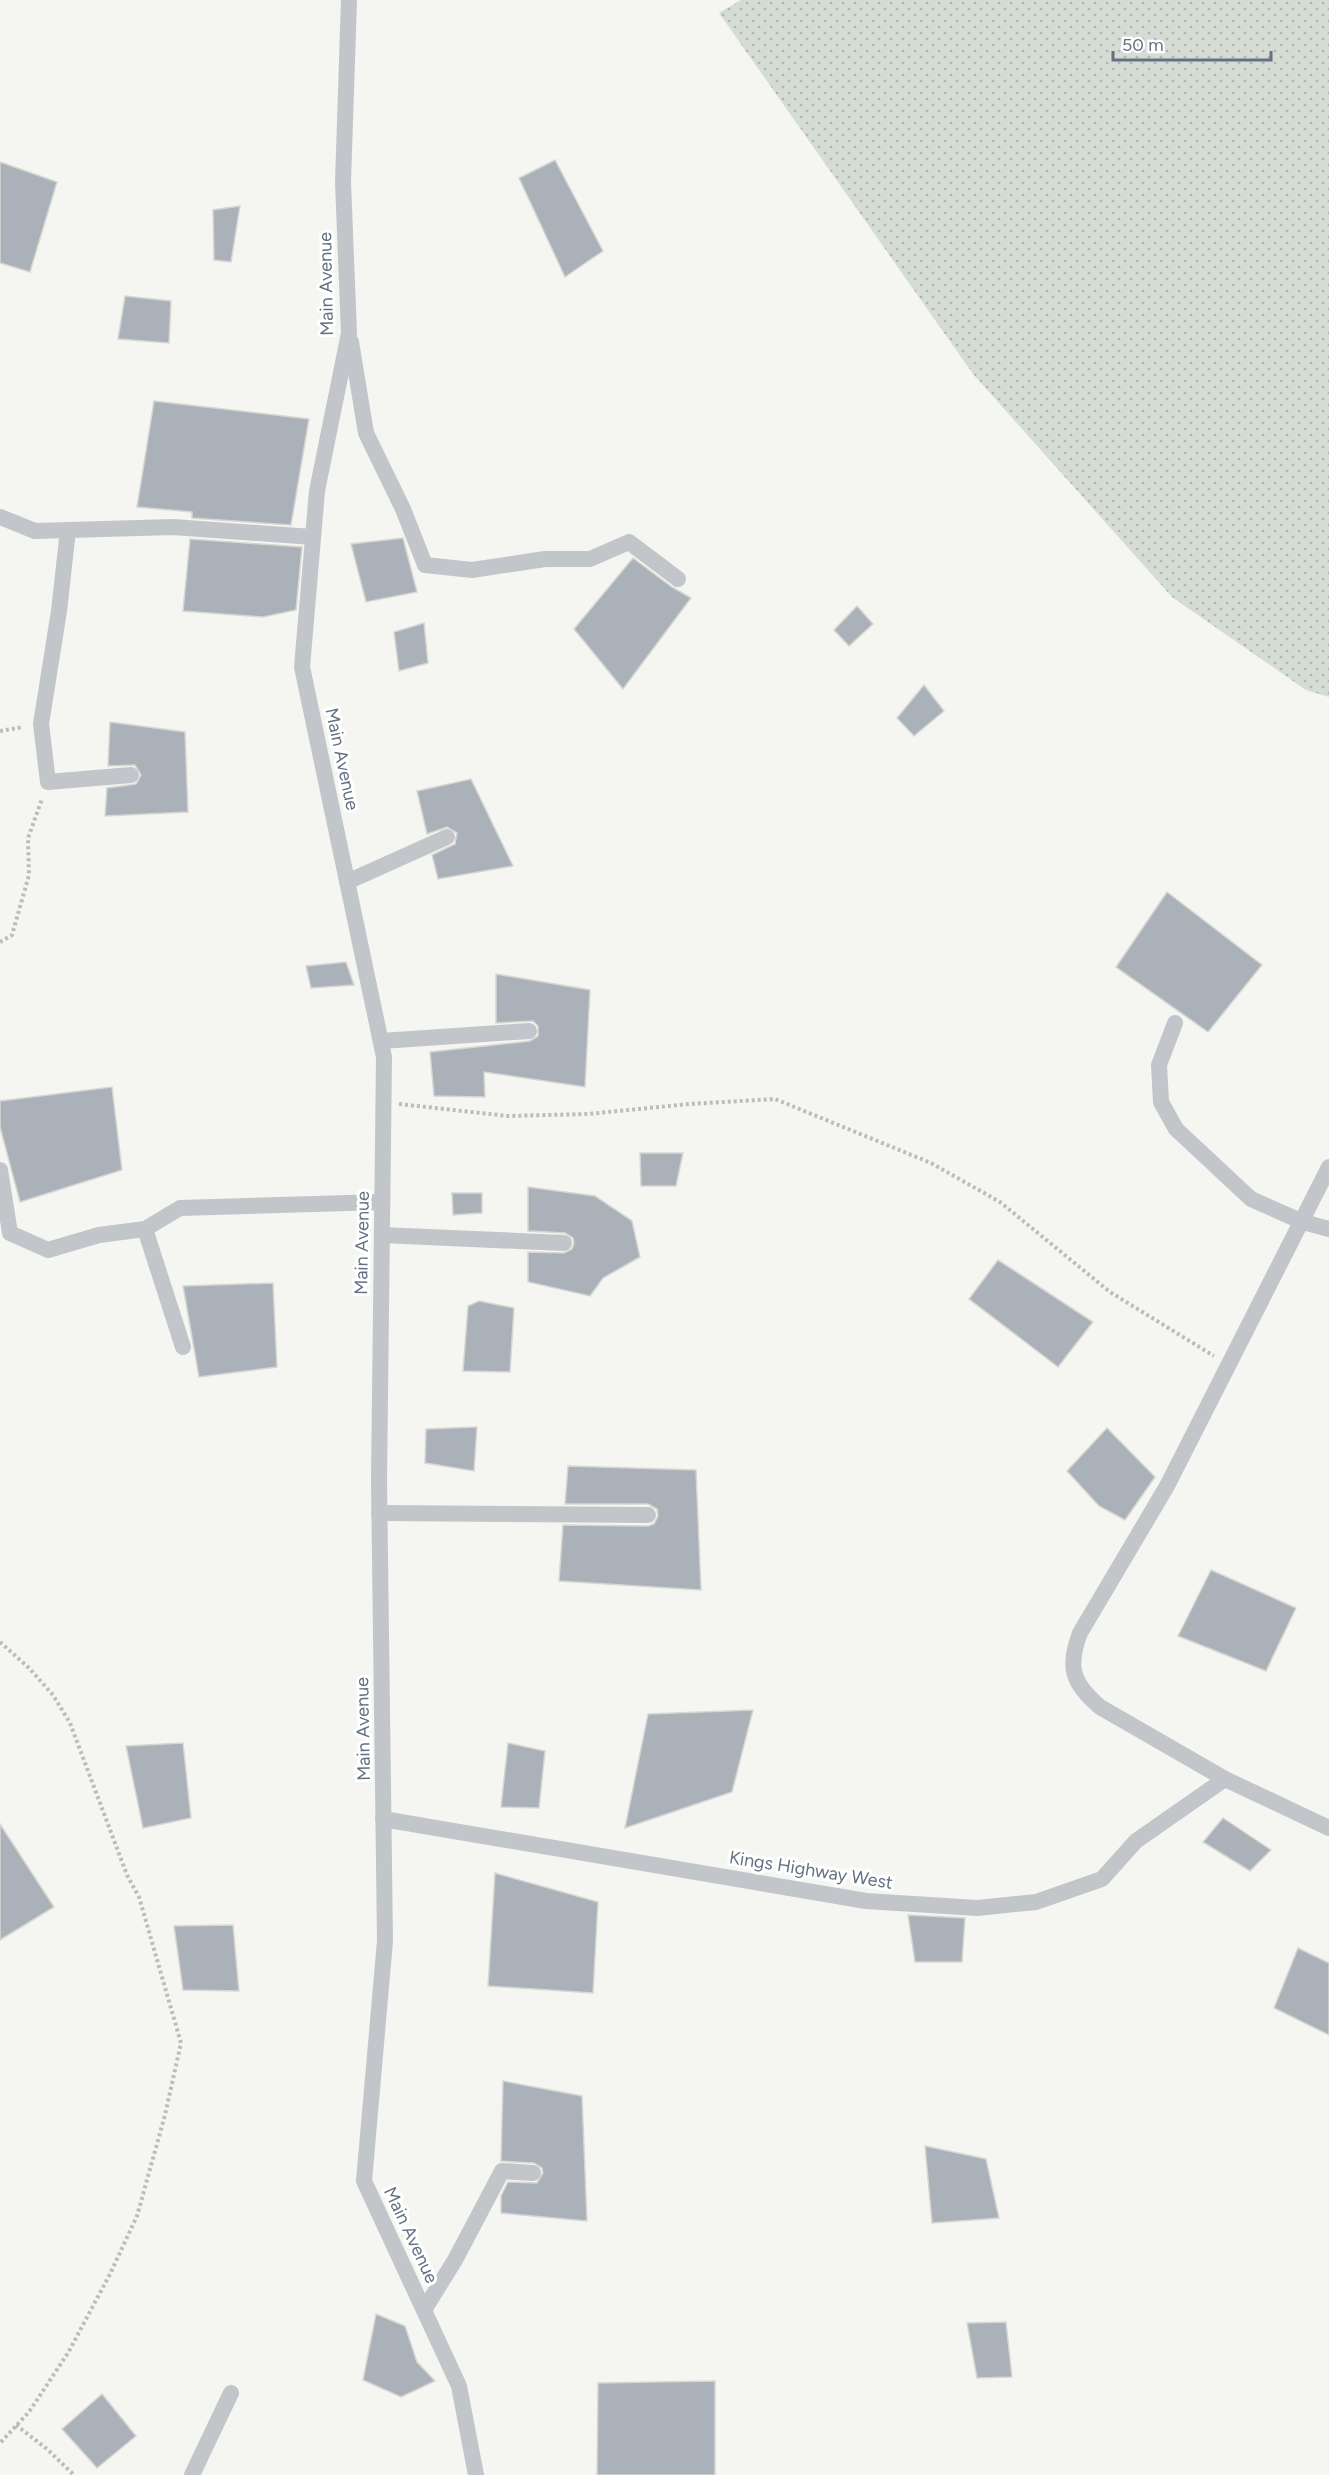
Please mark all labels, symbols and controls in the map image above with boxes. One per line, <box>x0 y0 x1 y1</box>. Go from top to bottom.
scale bar <box>1113 24 1270 62</box>
text: 50 m <box>1122 34 1164 56</box>
street label: Main Avenue <box>314 232 338 336</box>
street label: Main Avenue <box>320 706 364 812</box>
street label: Main Avenue <box>350 1191 374 1295</box>
street label: Main Avenue <box>351 1677 375 1781</box>
street label: Kings Highway West <box>728 1846 894 1894</box>
street label: Main Avenue <box>379 2183 443 2287</box>

